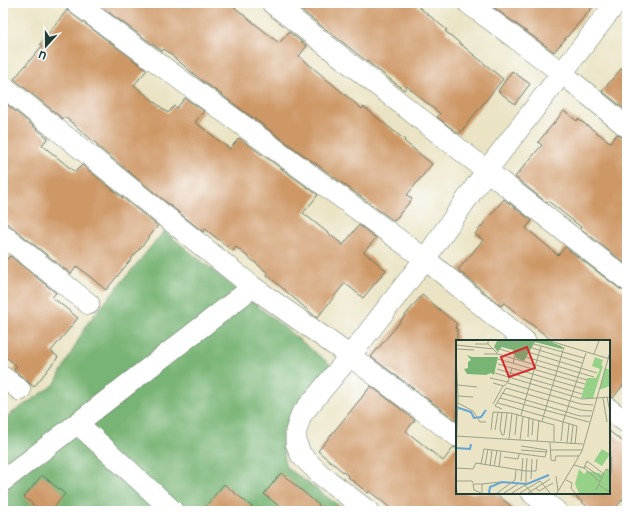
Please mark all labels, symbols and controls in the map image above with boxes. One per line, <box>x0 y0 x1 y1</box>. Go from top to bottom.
north arrow <box>26 26 66 66</box>
text: U <box>36 47 49 64</box>
inset map <box>456 340 610 494</box>

